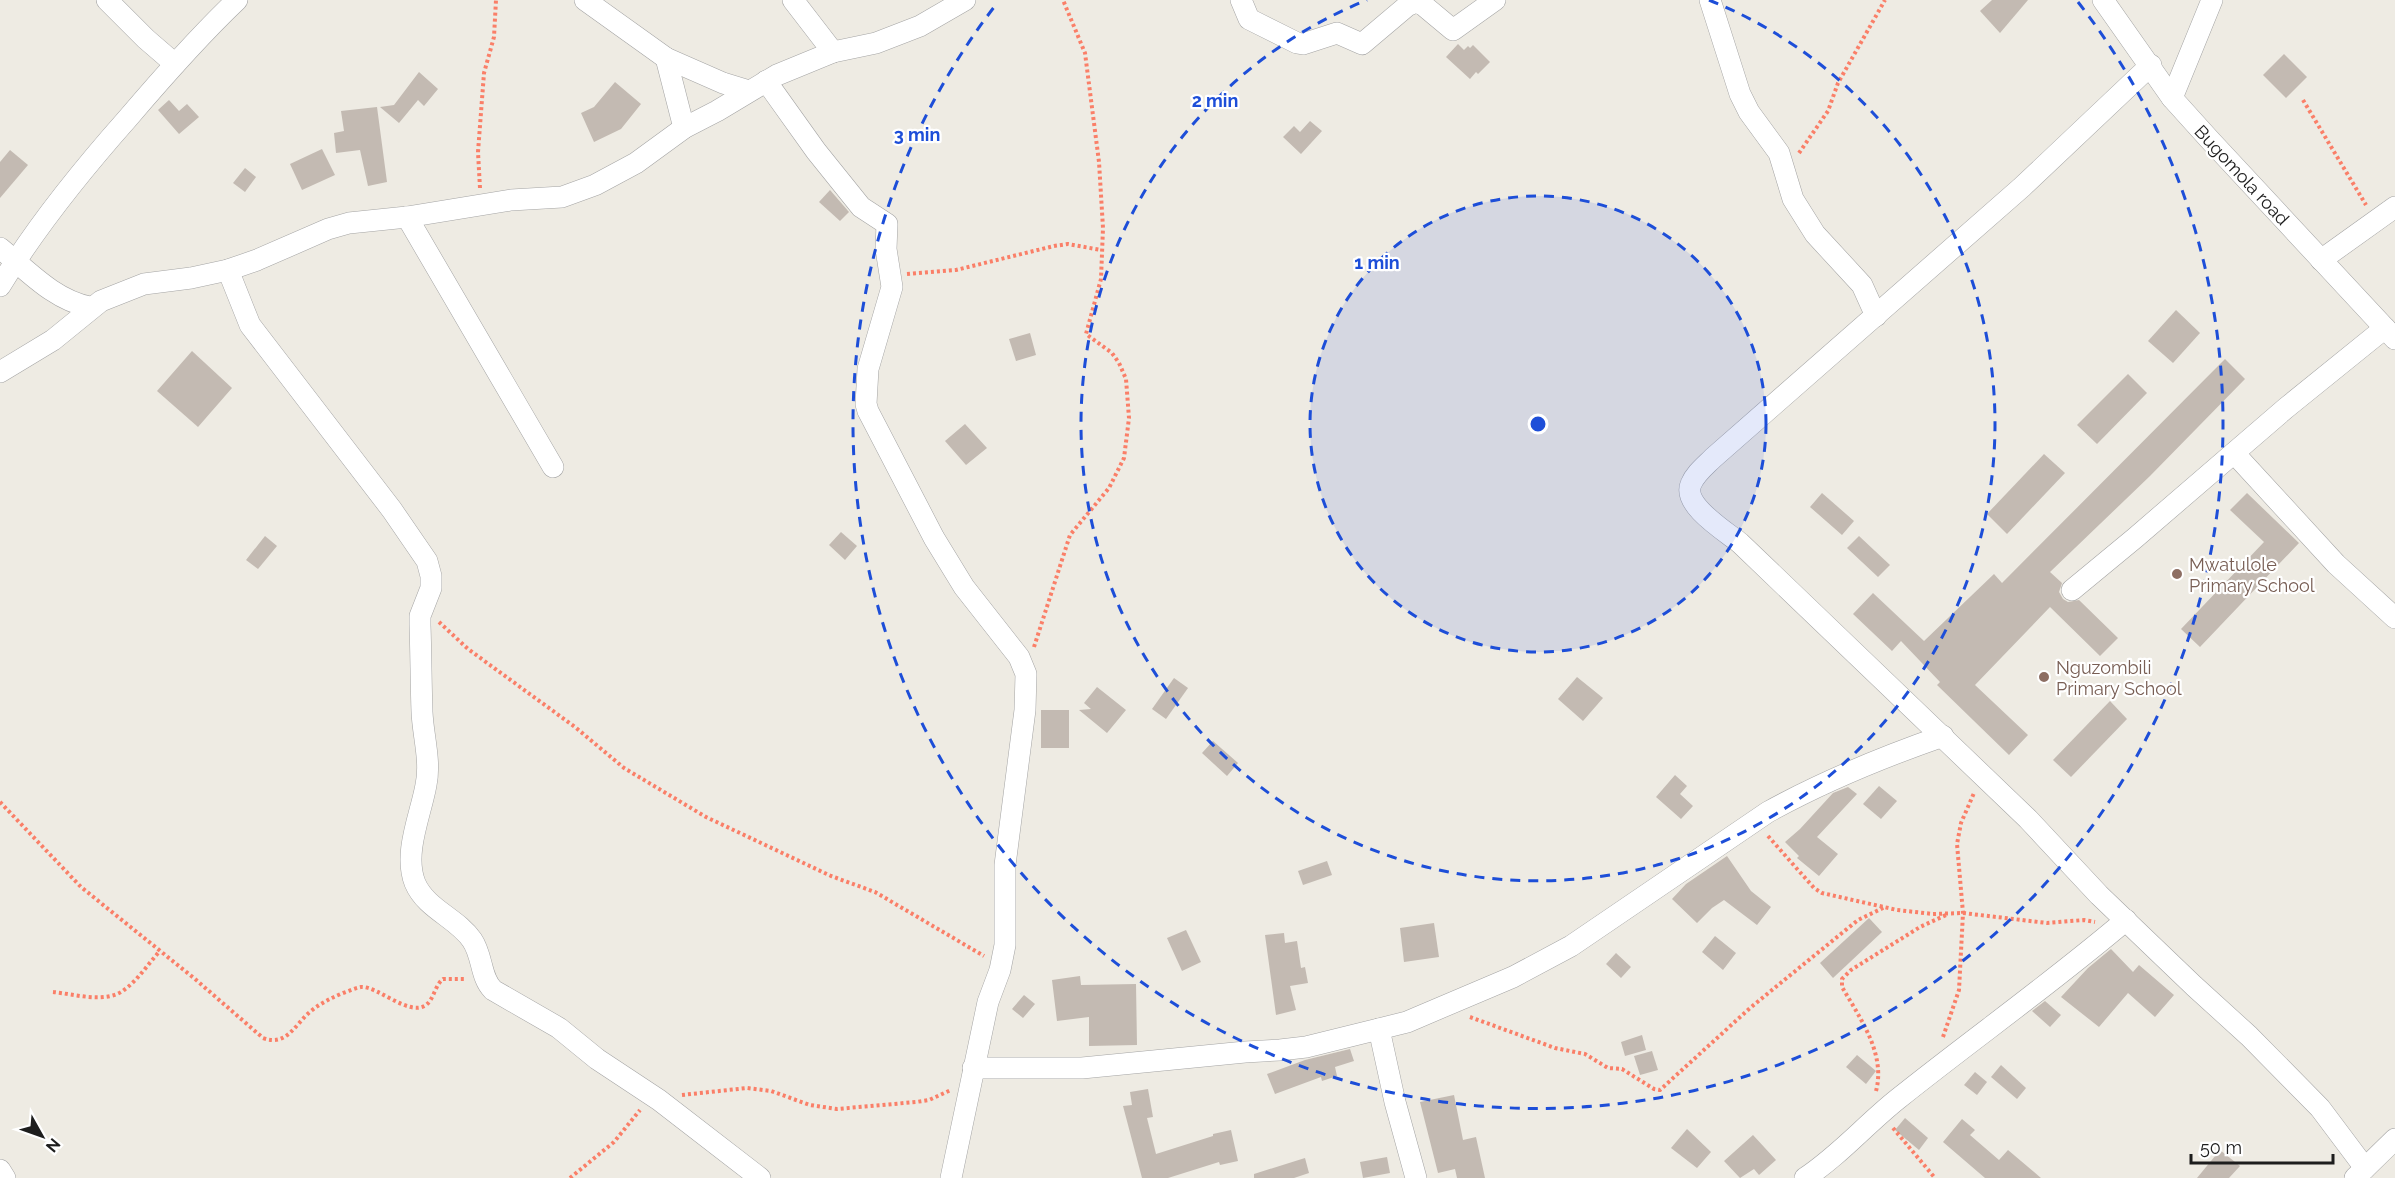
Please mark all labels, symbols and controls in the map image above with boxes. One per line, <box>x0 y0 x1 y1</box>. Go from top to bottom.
text: 2 min <box>1192 90 1238 111</box>
street label: Bugomola road <box>2190 121 2294 229</box>
text: 3 min <box>894 124 940 145</box>
text: 1 min <box>1354 252 1400 273</box>
centre of rings <box>1528 414 1548 434</box>
place label: Mwatulole Primary School <box>2189 554 2315 596</box>
marker: Mwatulole Primary School <box>2170 567 2184 581</box>
place label: Nguzombili Primary School <box>2056 657 2182 699</box>
marker: Nguzombili Primary School <box>2037 670 2051 684</box>
north arrow <box>12 1106 72 1166</box>
scale bar <box>2191 1127 2334 1165</box>
text: N <box>42 1135 64 1156</box>
text: 50 m <box>2200 1137 2242 1158</box>

